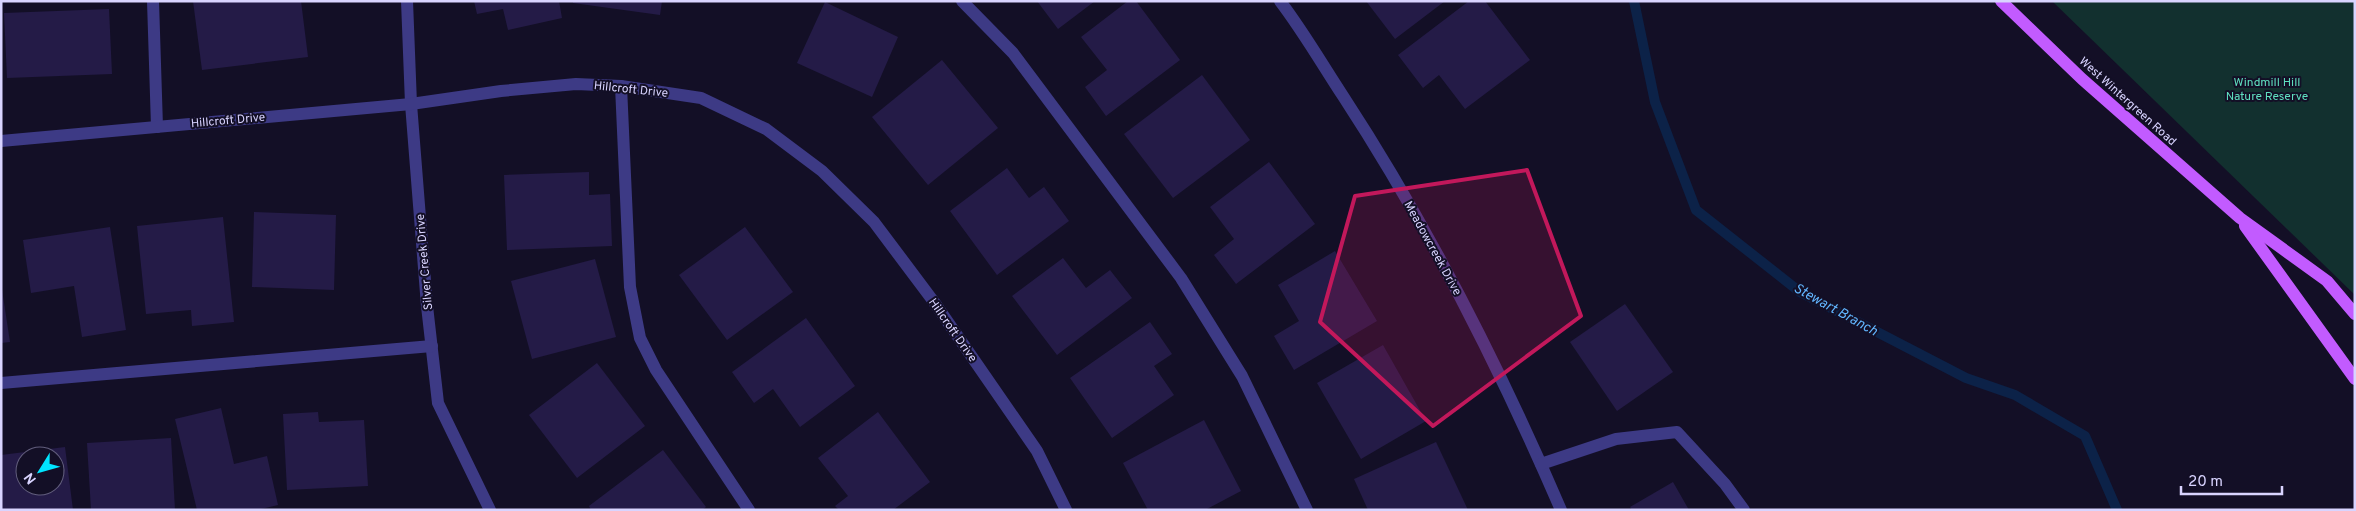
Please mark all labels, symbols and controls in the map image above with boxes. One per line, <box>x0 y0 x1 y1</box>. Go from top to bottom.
street label: West Wintergreen Road <box>2075 54 2179 150</box>
park label: Windmill Hill Nature Reserve <box>2226 75 2308 105</box>
street label: Hillcroft Drive <box>593 78 669 102</box>
street label: Hillcroft Drive <box>190 110 266 132</box>
street label: Meadowcreek Drive <box>1400 198 1465 298</box>
street label: Silver Creek Drive <box>413 213 437 311</box>
water label: Stewart Branch <box>1790 280 1881 341</box>
street label: Hillcroft Drive <box>924 295 980 366</box>
north arrow <box>15 446 65 496</box>
scale bar <box>2181 464 2282 496</box>
text: N <box>21 469 41 487</box>
text: 20 m <box>2188 473 2223 492</box>

